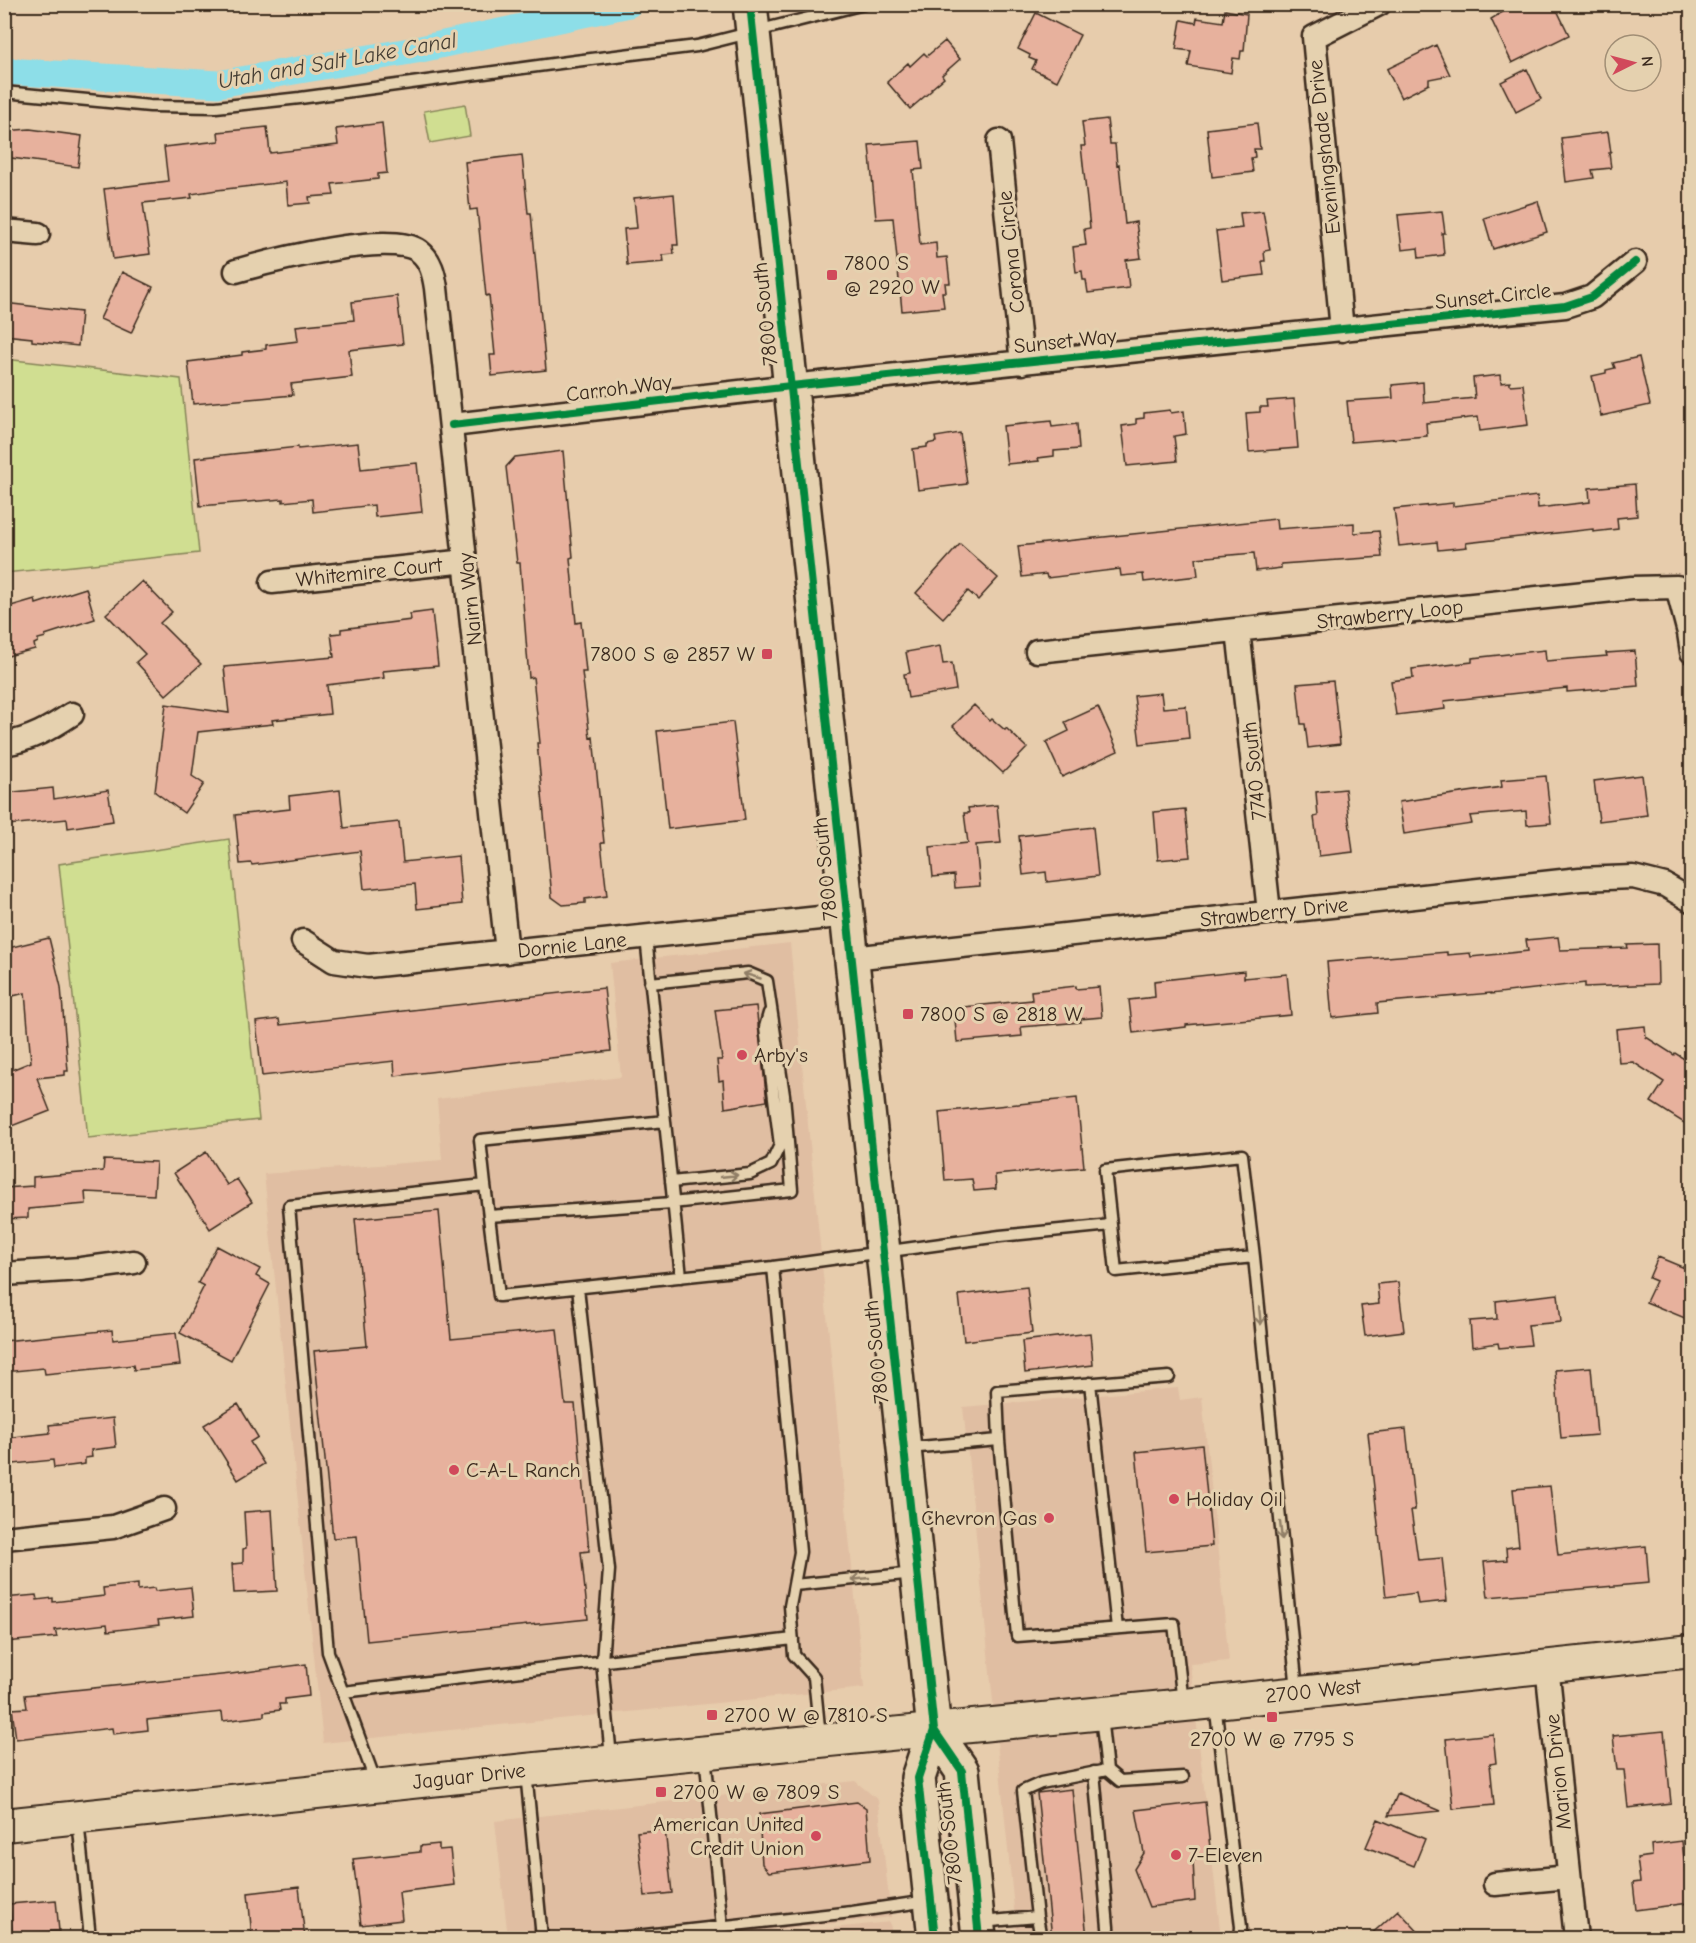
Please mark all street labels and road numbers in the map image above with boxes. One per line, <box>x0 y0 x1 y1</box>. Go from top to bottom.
street label: Eveningshade Drive <box>1303 59 1345 235</box>
street label: Corona Circle <box>993 189 1029 315</box>
street label: 7800 South <box>748 261 782 367</box>
street label: Sunset Circle <box>1434 278 1552 314</box>
street label: Sunset Way <box>1012 324 1118 358</box>
street label: Carroh Way <box>565 370 674 406</box>
street label: Nairn Way <box>453 551 487 647</box>
street label: Whitemire Court <box>295 552 444 592</box>
street label: Strawberry Loop <box>1316 594 1464 634</box>
street label: 7740 South <box>1237 721 1271 821</box>
street label: 7800 South <box>808 816 842 922</box>
street label: Strawberry Drive <box>1199 892 1349 932</box>
street label: Dornie Lane <box>516 927 628 963</box>
street label: 7800 South <box>859 1299 893 1405</box>
street label: 2700 West <box>1264 1674 1363 1708</box>
street label: Marion Drive <box>1540 1713 1576 1831</box>
street label: Jaguar Drive <box>411 1758 527 1794</box>
street label: 7800 South <box>931 1780 967 1886</box>

